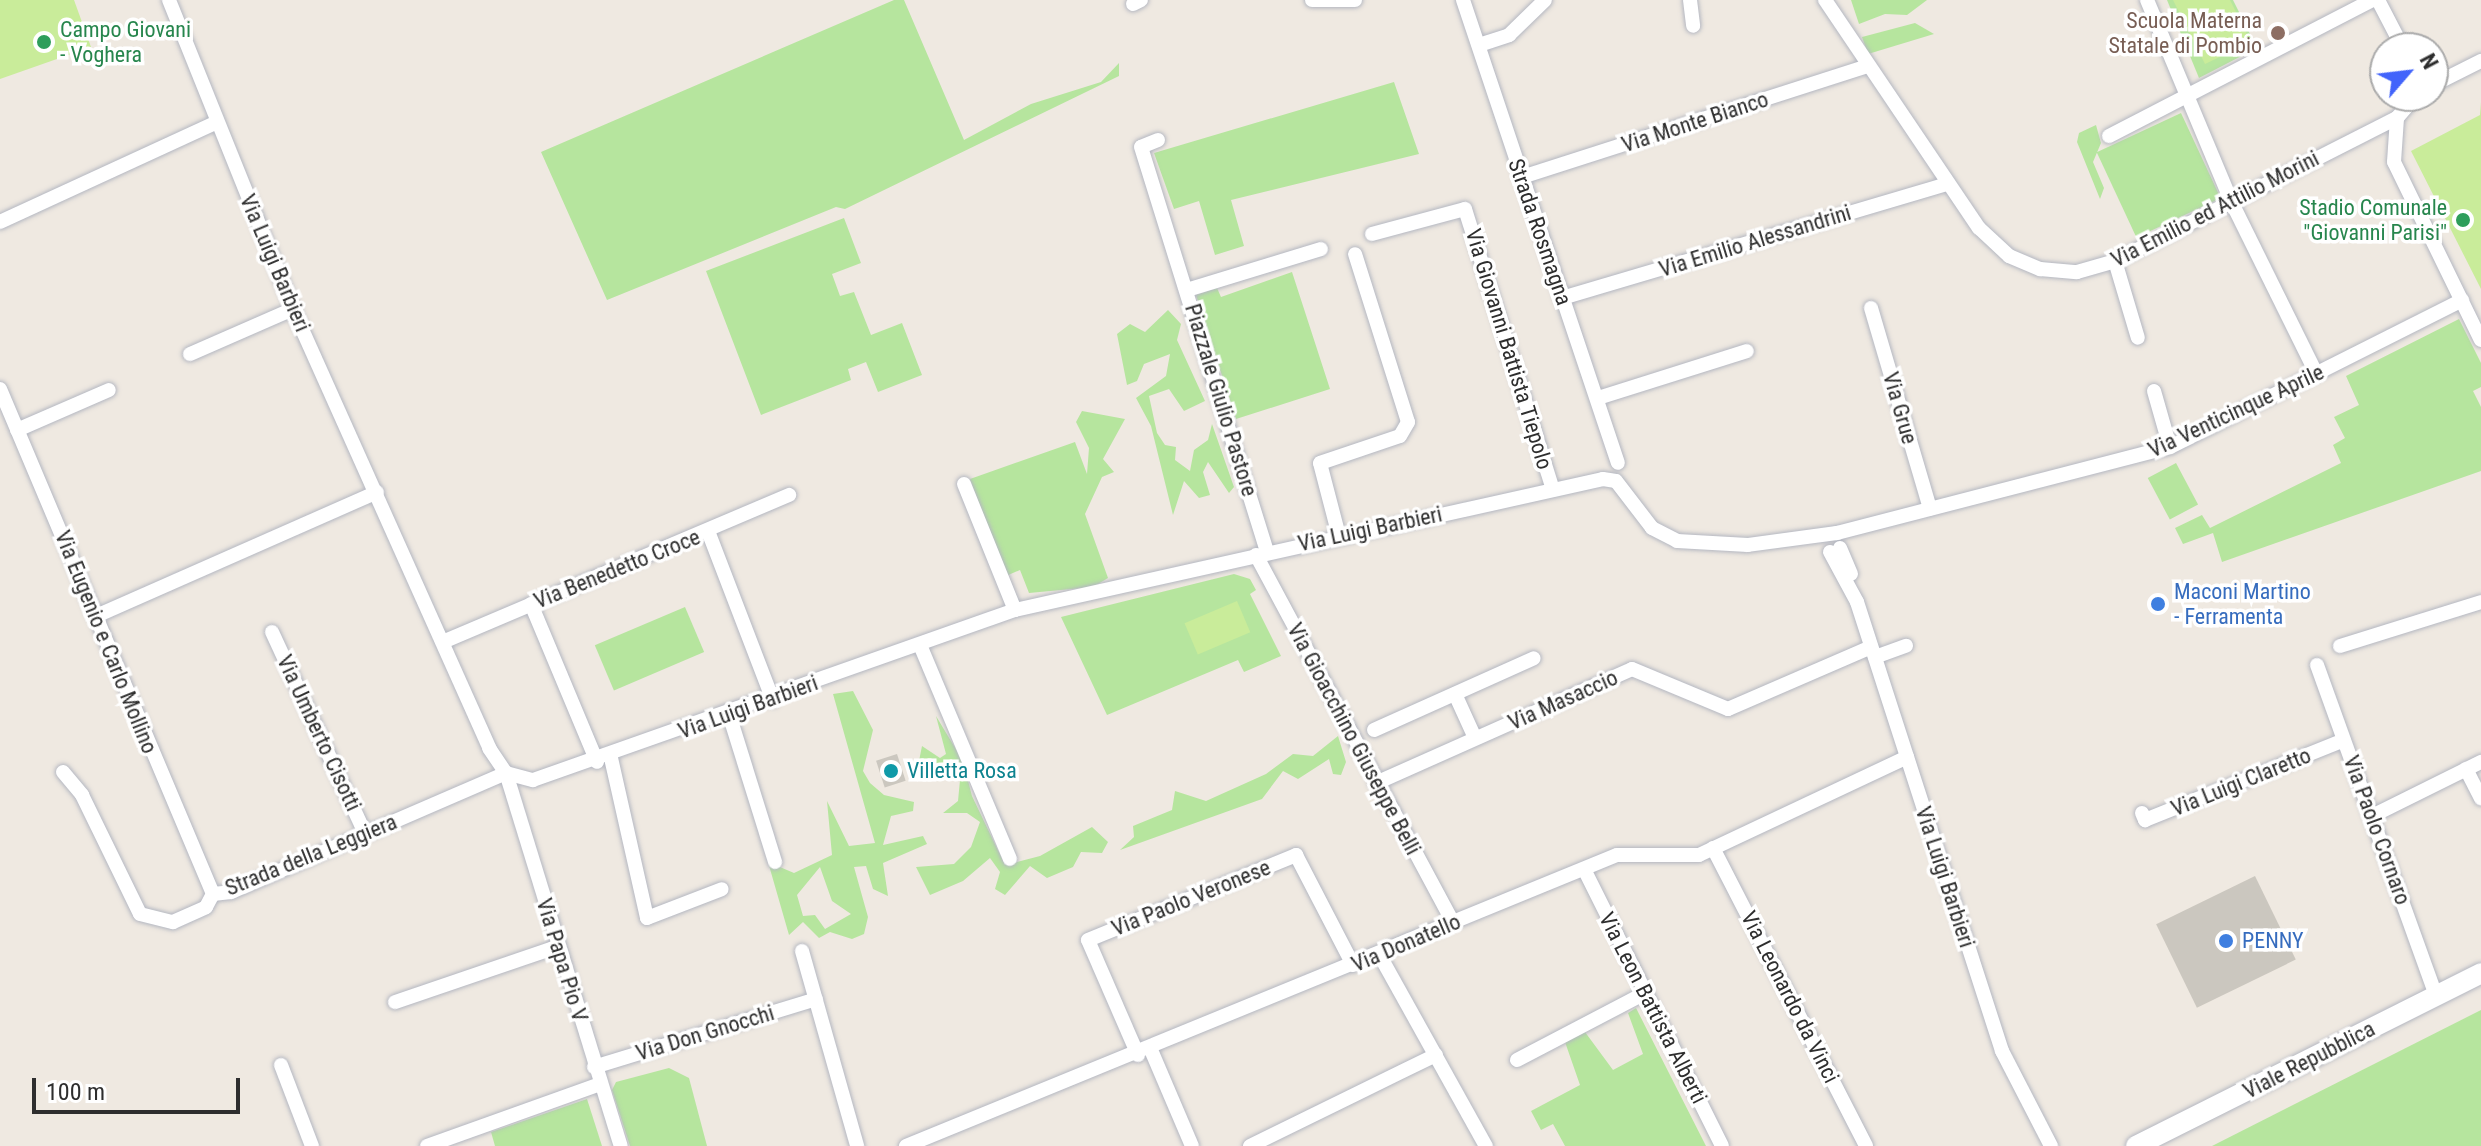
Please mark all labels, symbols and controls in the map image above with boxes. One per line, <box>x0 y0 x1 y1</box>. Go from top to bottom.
place label: Scuola Materna Statale di Pombio <box>2108 7 2262 58</box>
place label: Campo Giovani - Voghera <box>60 16 191 68</box>
marker: Scuola Materna Statale di Pombio <box>2269 24 2287 42</box>
north arrow <box>2369 32 2449 112</box>
marker: Campo Giovani - Voghera <box>35 33 53 51</box>
text: N <box>2415 50 2443 73</box>
street label: Via Monte Bianco <box>1618 86 1772 158</box>
street label: Via Emilio ed Attilio Morini <box>2107 145 2323 273</box>
street label: Strada Rosmagna <box>1503 155 1577 309</box>
street label: Via Luigi Barbieri <box>234 190 316 336</box>
place label: Stadio Comunale "Giovanni Parisi" <box>2299 194 2447 246</box>
street label: Via Emilio Alessandrini <box>1656 199 1854 283</box>
marker: Stadio Comunale "Giovanni Parisi" <box>2454 211 2472 229</box>
street label: Via Giovanni Battista Tiepolo <box>1460 225 1558 473</box>
street label: Piazzale Giulio Pastore <box>1179 301 1263 499</box>
street label: Via Venticinque Aprile <box>2144 359 2328 463</box>
street label: Via Grue <box>1877 369 1923 447</box>
street label: Via Luigi Barbieri <box>1295 501 1445 557</box>
street label: Via Benedetto Croce <box>530 524 704 614</box>
street label: Via Eugenio e Carlo Mollino <box>49 527 163 757</box>
place label: Maconi Martino - Ferramenta <box>2174 578 2311 630</box>
marker: Maconi Martino - Ferramenta <box>2149 595 2167 613</box>
street label: Via Gioacchino Giuseppe Belli <box>1282 619 1426 859</box>
street label: Via Umberto Cisotti <box>271 651 367 815</box>
street label: Via Masaccio <box>1504 664 1622 736</box>
street label: Via Luigi Barbieri <box>675 669 821 745</box>
street label: Via Luigi Claretto <box>2167 742 2315 822</box>
street label: Via Paolo Cornaro <box>2338 752 2416 908</box>
place label: Villetta Rosa <box>907 758 1017 784</box>
marker: Villetta Rosa <box>882 762 900 780</box>
street label: Via Luigi Barbieri <box>1910 803 1980 951</box>
street label: Strada della Leggiera <box>221 809 401 901</box>
street label: Via Paolo Veronese <box>1108 854 1274 942</box>
street label: Via Papa Pio V <box>531 895 593 1025</box>
street label: Via Leonardo da Vinci <box>1735 907 1845 1087</box>
street label: Via Donatello <box>1348 908 1464 978</box>
street label: Via Leon Battista Alberti <box>1593 908 1713 1108</box>
place label: PENNY <box>2242 928 2304 954</box>
marker: PENNY <box>2217 932 2235 950</box>
street label: Via Don Gnocchi <box>633 999 777 1067</box>
street label: Viale Repubblica <box>2239 1015 2379 1105</box>
scale bar <box>36 1062 244 1112</box>
text: 100 m <box>46 1078 105 1106</box>

